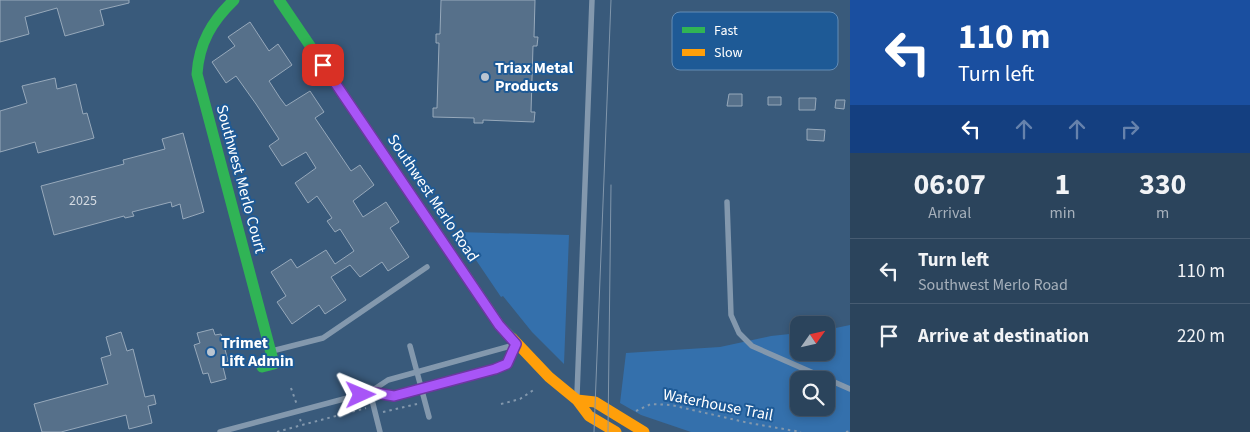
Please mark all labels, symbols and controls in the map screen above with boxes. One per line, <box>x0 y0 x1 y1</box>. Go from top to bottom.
legend <box>672 12 838 70</box>
text: 110 m <box>958 12 1050 62</box>
icon: left <box>875 20 940 85</box>
text: Fast <box>714 21 738 41</box>
text: Slow <box>714 43 743 63</box>
pin <box>302 44 344 86</box>
icon: arrive <box>309 51 337 79</box>
place label: Triax Metal Products <box>495 57 573 97</box>
text: Turn left <box>958 58 1034 90</box>
marker: Triax Metal Products <box>479 71 491 83</box>
street label: Southwest Merlo Court <box>211 102 272 256</box>
icon: left <box>957 115 985 143</box>
icon: ahead <box>1010 115 1038 143</box>
icon: ahead <box>1063 115 1091 143</box>
icon: right <box>1116 115 1144 143</box>
street label: Southwest Merlo Road <box>382 130 484 266</box>
text: 06:07 <box>914 163 986 206</box>
text: 1 <box>1054 163 1070 206</box>
text: 330 <box>1139 163 1186 206</box>
house number: 2025 <box>69 191 97 211</box>
text: Arrival <box>928 202 971 224</box>
text: min <box>1049 202 1075 224</box>
text: m <box>1156 202 1169 224</box>
text: Turn left <box>918 247 989 274</box>
icon: left <box>875 257 903 285</box>
text: 110 m <box>1177 258 1225 285</box>
text: Southwest Merlo Road <box>918 274 1068 296</box>
north arrow <box>790 316 835 361</box>
map controls <box>790 316 835 416</box>
icon: arrive <box>875 322 903 350</box>
text: Arrive at destination <box>918 323 1089 350</box>
text: 220 m <box>1177 323 1225 350</box>
place label: Trimet Lift Admin <box>221 332 294 372</box>
marker: Trimet Lift Admin <box>205 346 217 358</box>
position arrow <box>334 368 386 420</box>
button: search <box>790 371 835 416</box>
street label: Waterhouse Trail <box>661 384 775 426</box>

